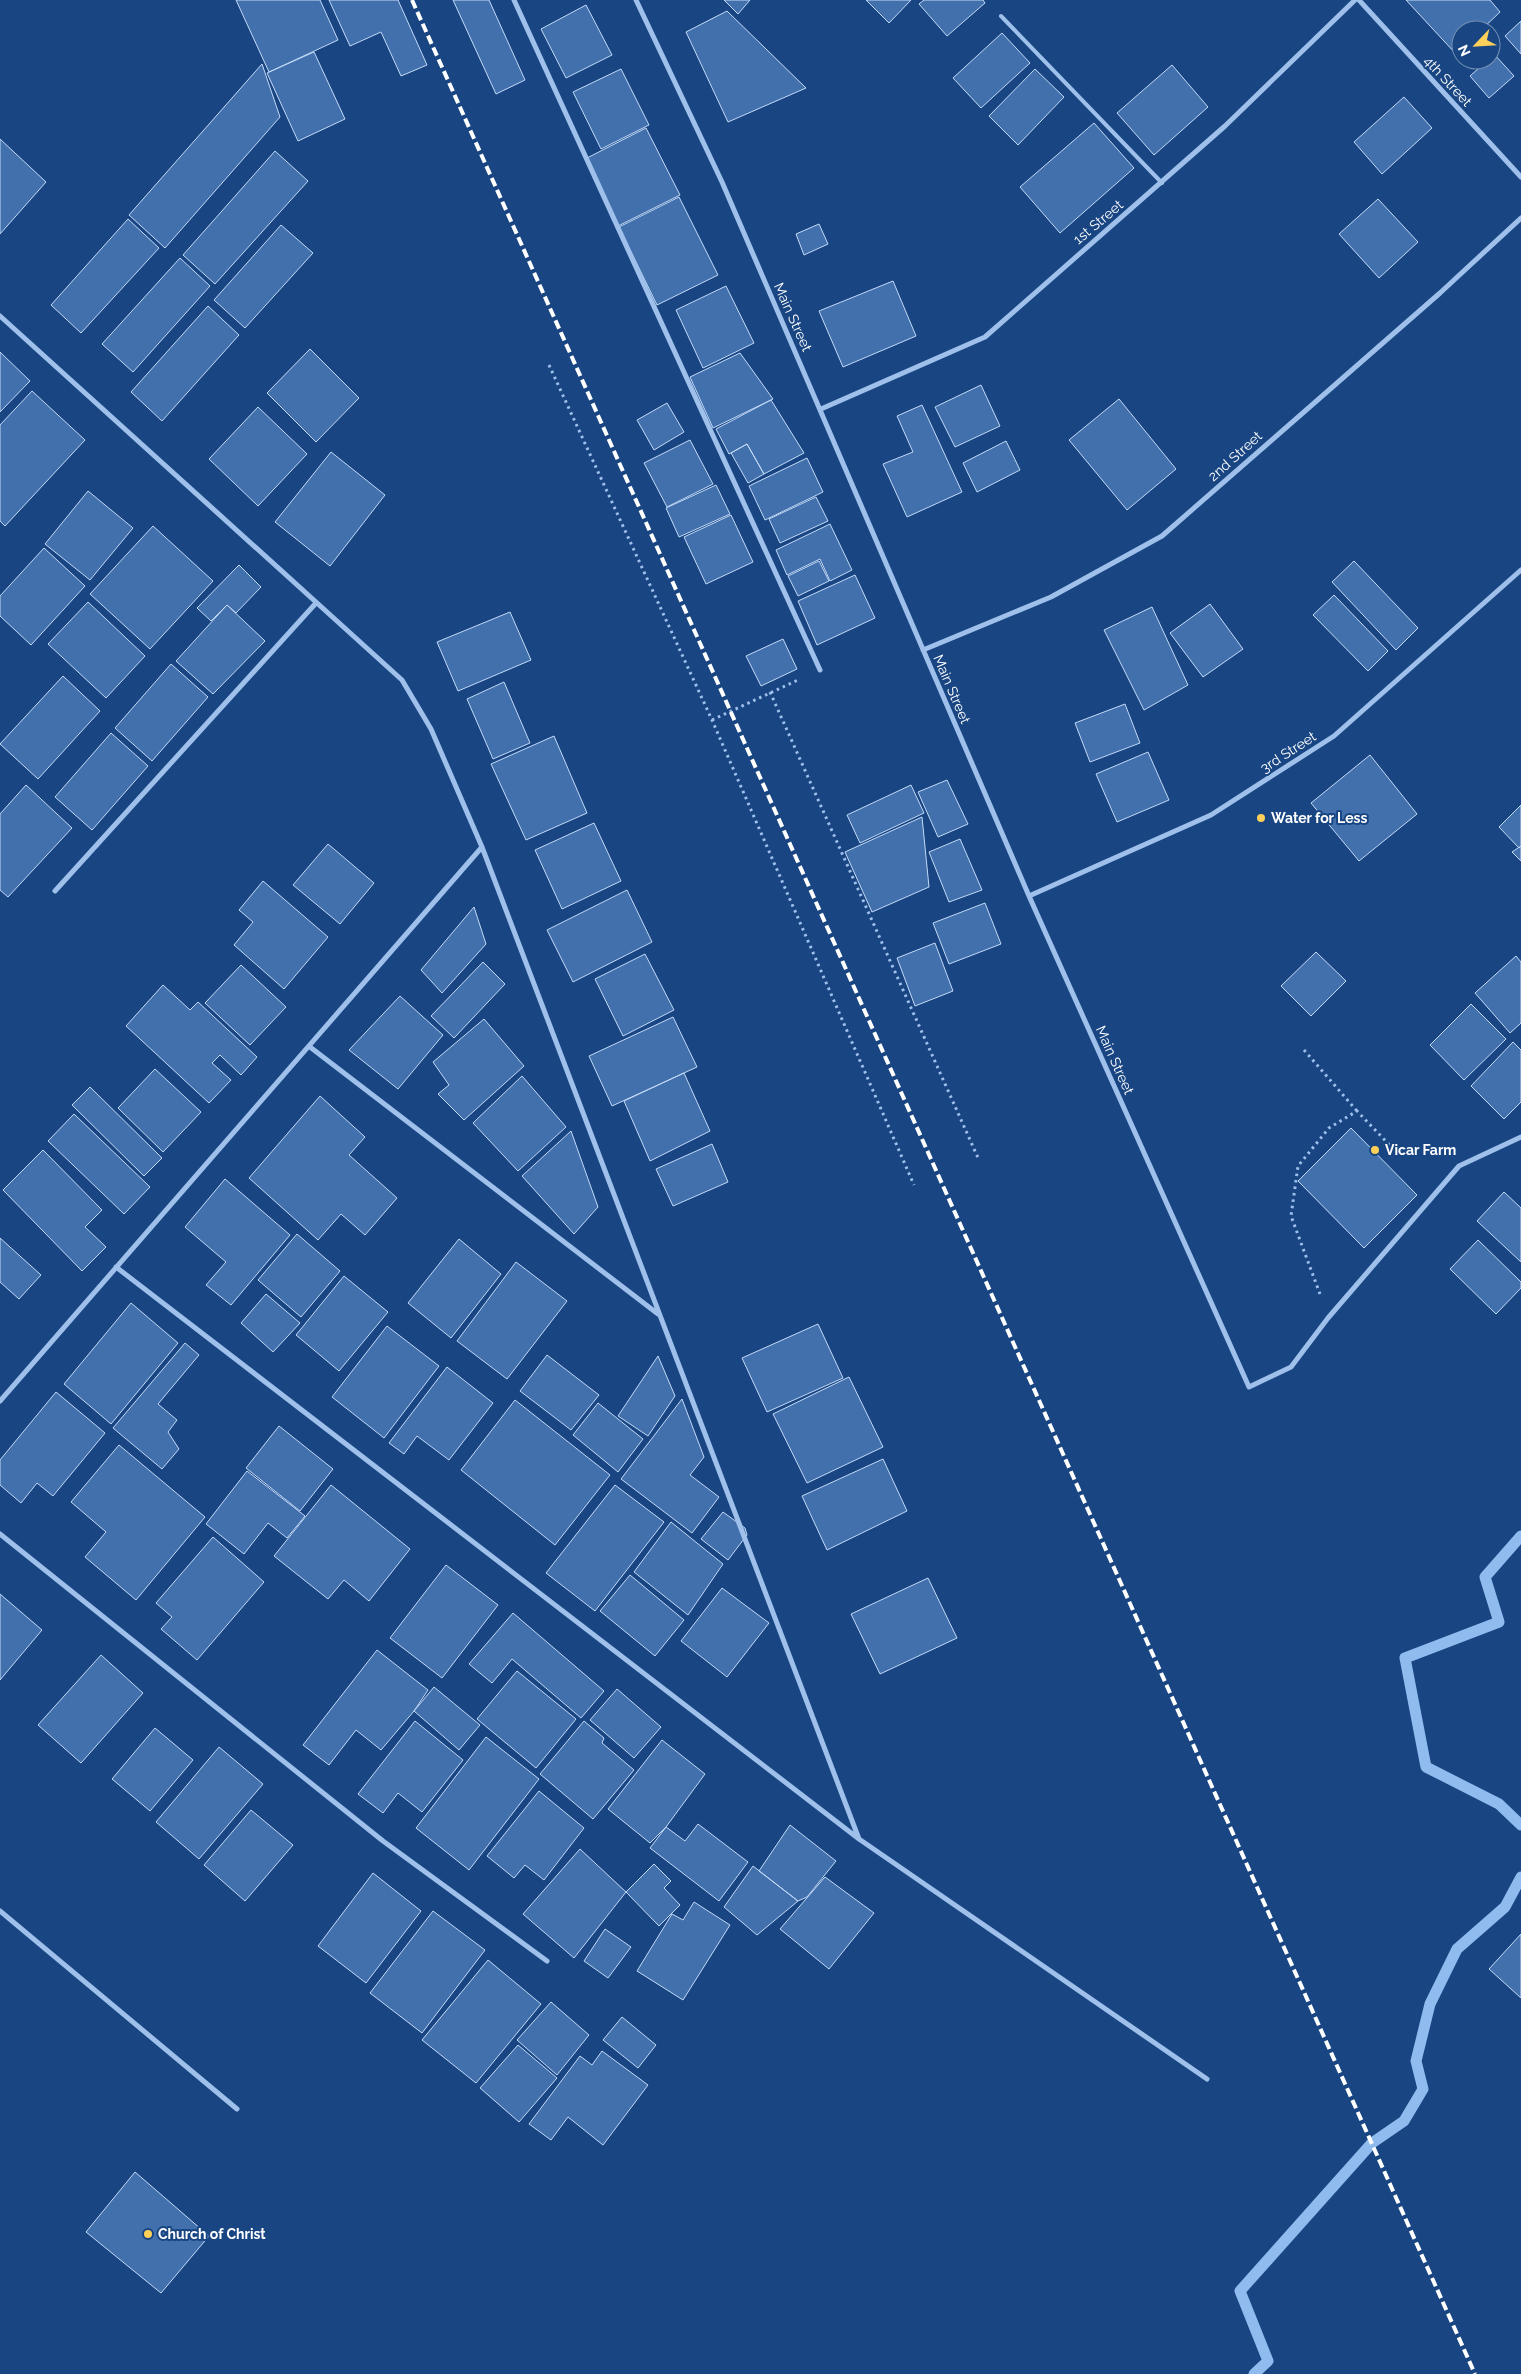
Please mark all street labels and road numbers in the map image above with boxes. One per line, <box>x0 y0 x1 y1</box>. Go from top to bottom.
street label: 4th Street <box>1421 53 1475 110</box>
street label: 1st Street <box>1070 196 1126 247</box>
street label: Main Street <box>771 280 815 354</box>
street label: 2nd Street <box>1205 428 1265 484</box>
street label: Main Street <box>930 652 974 726</box>
street label: 3rd Street <box>1257 728 1319 776</box>
street label: Main Street <box>1093 1023 1137 1097</box>

